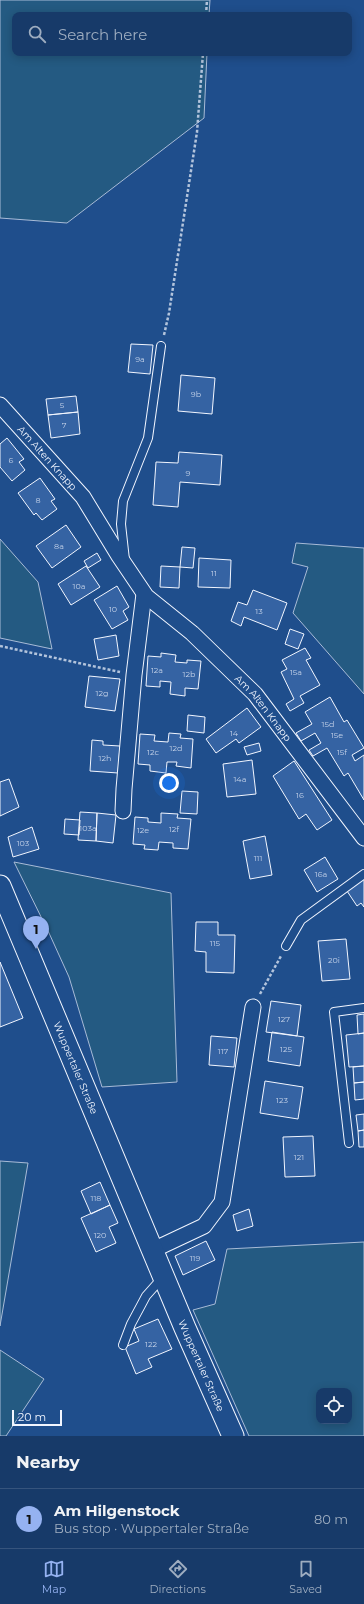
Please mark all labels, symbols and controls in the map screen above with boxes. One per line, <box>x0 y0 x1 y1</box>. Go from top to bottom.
search box <box>12 12 352 56</box>
icon: search <box>26 23 48 45</box>
text: Search here <box>58 25 147 44</box>
house number: 9a <box>135 354 145 364</box>
house number: 9b <box>191 389 202 399</box>
house number: 5 <box>60 400 65 410</box>
house number: 7 <box>62 420 67 430</box>
street label: Am Alten Knapp <box>15 423 80 493</box>
house number: 6 <box>9 455 14 465</box>
house number: 9 <box>186 468 191 478</box>
house number: 8 <box>35 495 41 505</box>
house number: 8a <box>54 541 64 551</box>
house number: 11 <box>211 568 217 578</box>
house number: 10a <box>73 581 85 591</box>
house number: 10 <box>109 604 117 614</box>
house number: 13 <box>255 606 263 616</box>
house number: 12a <box>151 665 163 675</box>
house number: 15a <box>290 667 302 677</box>
house number: 12b <box>183 669 196 679</box>
street label: Am Alten Knapp <box>232 672 295 744</box>
house number: 12g <box>96 688 108 698</box>
house number: 15d <box>322 719 334 729</box>
house number: 14 <box>230 728 239 738</box>
house number: 15e <box>331 730 343 740</box>
house number: 12d <box>170 743 182 753</box>
house number: 12c <box>147 747 159 757</box>
house number: 15f <box>337 747 347 757</box>
house number: 12h <box>99 753 111 763</box>
your location <box>159 773 179 793</box>
house number: 14a <box>233 774 247 784</box>
house number: 16 <box>296 790 304 800</box>
house number: 103a <box>79 823 97 833</box>
house number: 12f <box>169 824 179 834</box>
house number: 12e <box>137 825 149 835</box>
house number: 103 <box>17 838 30 848</box>
house number: 111 <box>254 853 262 863</box>
house number: 16a <box>315 869 327 879</box>
pin: 1 <box>23 916 49 949</box>
house number: 115 <box>210 938 221 948</box>
house number: 20i <box>328 955 340 965</box>
house number: 127 <box>278 1014 290 1024</box>
street label: Wuppertaler Straße <box>51 1020 101 1116</box>
house number: 125 <box>280 1044 292 1054</box>
house number: 117 <box>218 1046 229 1056</box>
house number: 123 <box>276 1095 288 1105</box>
house number: 121 <box>294 1152 304 1162</box>
house number: 118 <box>91 1193 101 1203</box>
house number: 120 <box>94 1230 106 1240</box>
house number: 119 <box>190 1253 200 1263</box>
street label: Wuppertaler Straße <box>176 1318 228 1413</box>
house number: 122 <box>145 1339 157 1349</box>
map controls <box>316 1388 352 1424</box>
button: locate <box>316 1388 352 1424</box>
scale bar <box>12 1408 62 1427</box>
text: 20 m <box>18 1410 46 1424</box>
text: Nearby <box>16 1452 80 1472</box>
text: Am Hilgenstock <box>54 1501 180 1520</box>
text: 1 <box>26 1511 32 1527</box>
text: 80 m <box>314 1511 348 1527</box>
text: Bus stop · Wuppertaler Straße <box>54 1520 249 1536</box>
tab: Map <box>42 1558 66 1596</box>
tab: Directions <box>150 1558 206 1596</box>
tab: Saved <box>289 1558 322 1596</box>

